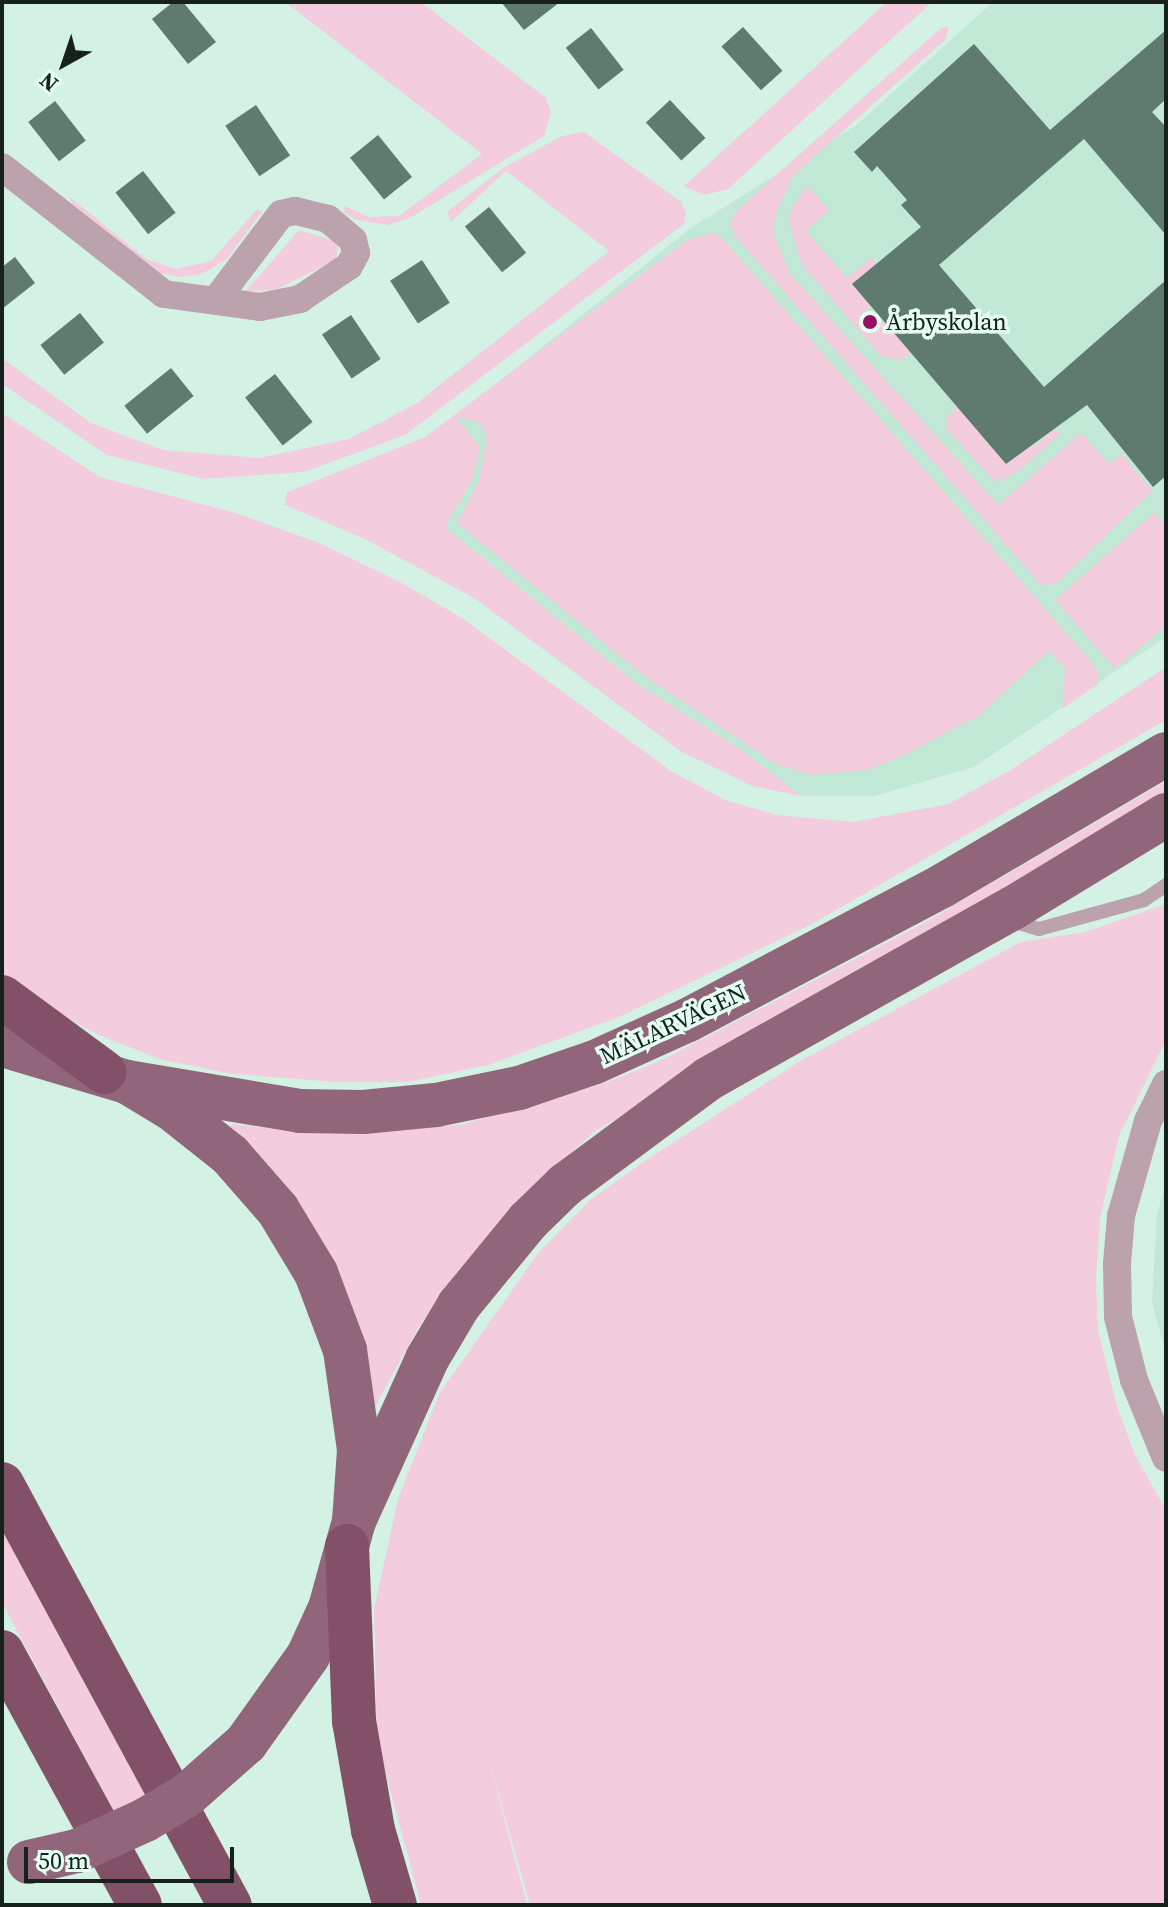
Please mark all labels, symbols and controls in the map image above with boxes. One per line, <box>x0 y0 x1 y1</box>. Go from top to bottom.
north arrow <box>24 24 104 104</box>
text: N <box>33 66 64 99</box>
place label: Årbyskolan <box>886 308 1007 336</box>
marker: Årbyskolan <box>861 313 879 331</box>
street label: MÄLARVÄGEN <box>595 978 751 1070</box>
scale bar <box>28 1831 238 1881</box>
text: 50 m <box>38 1844 89 1877</box>

